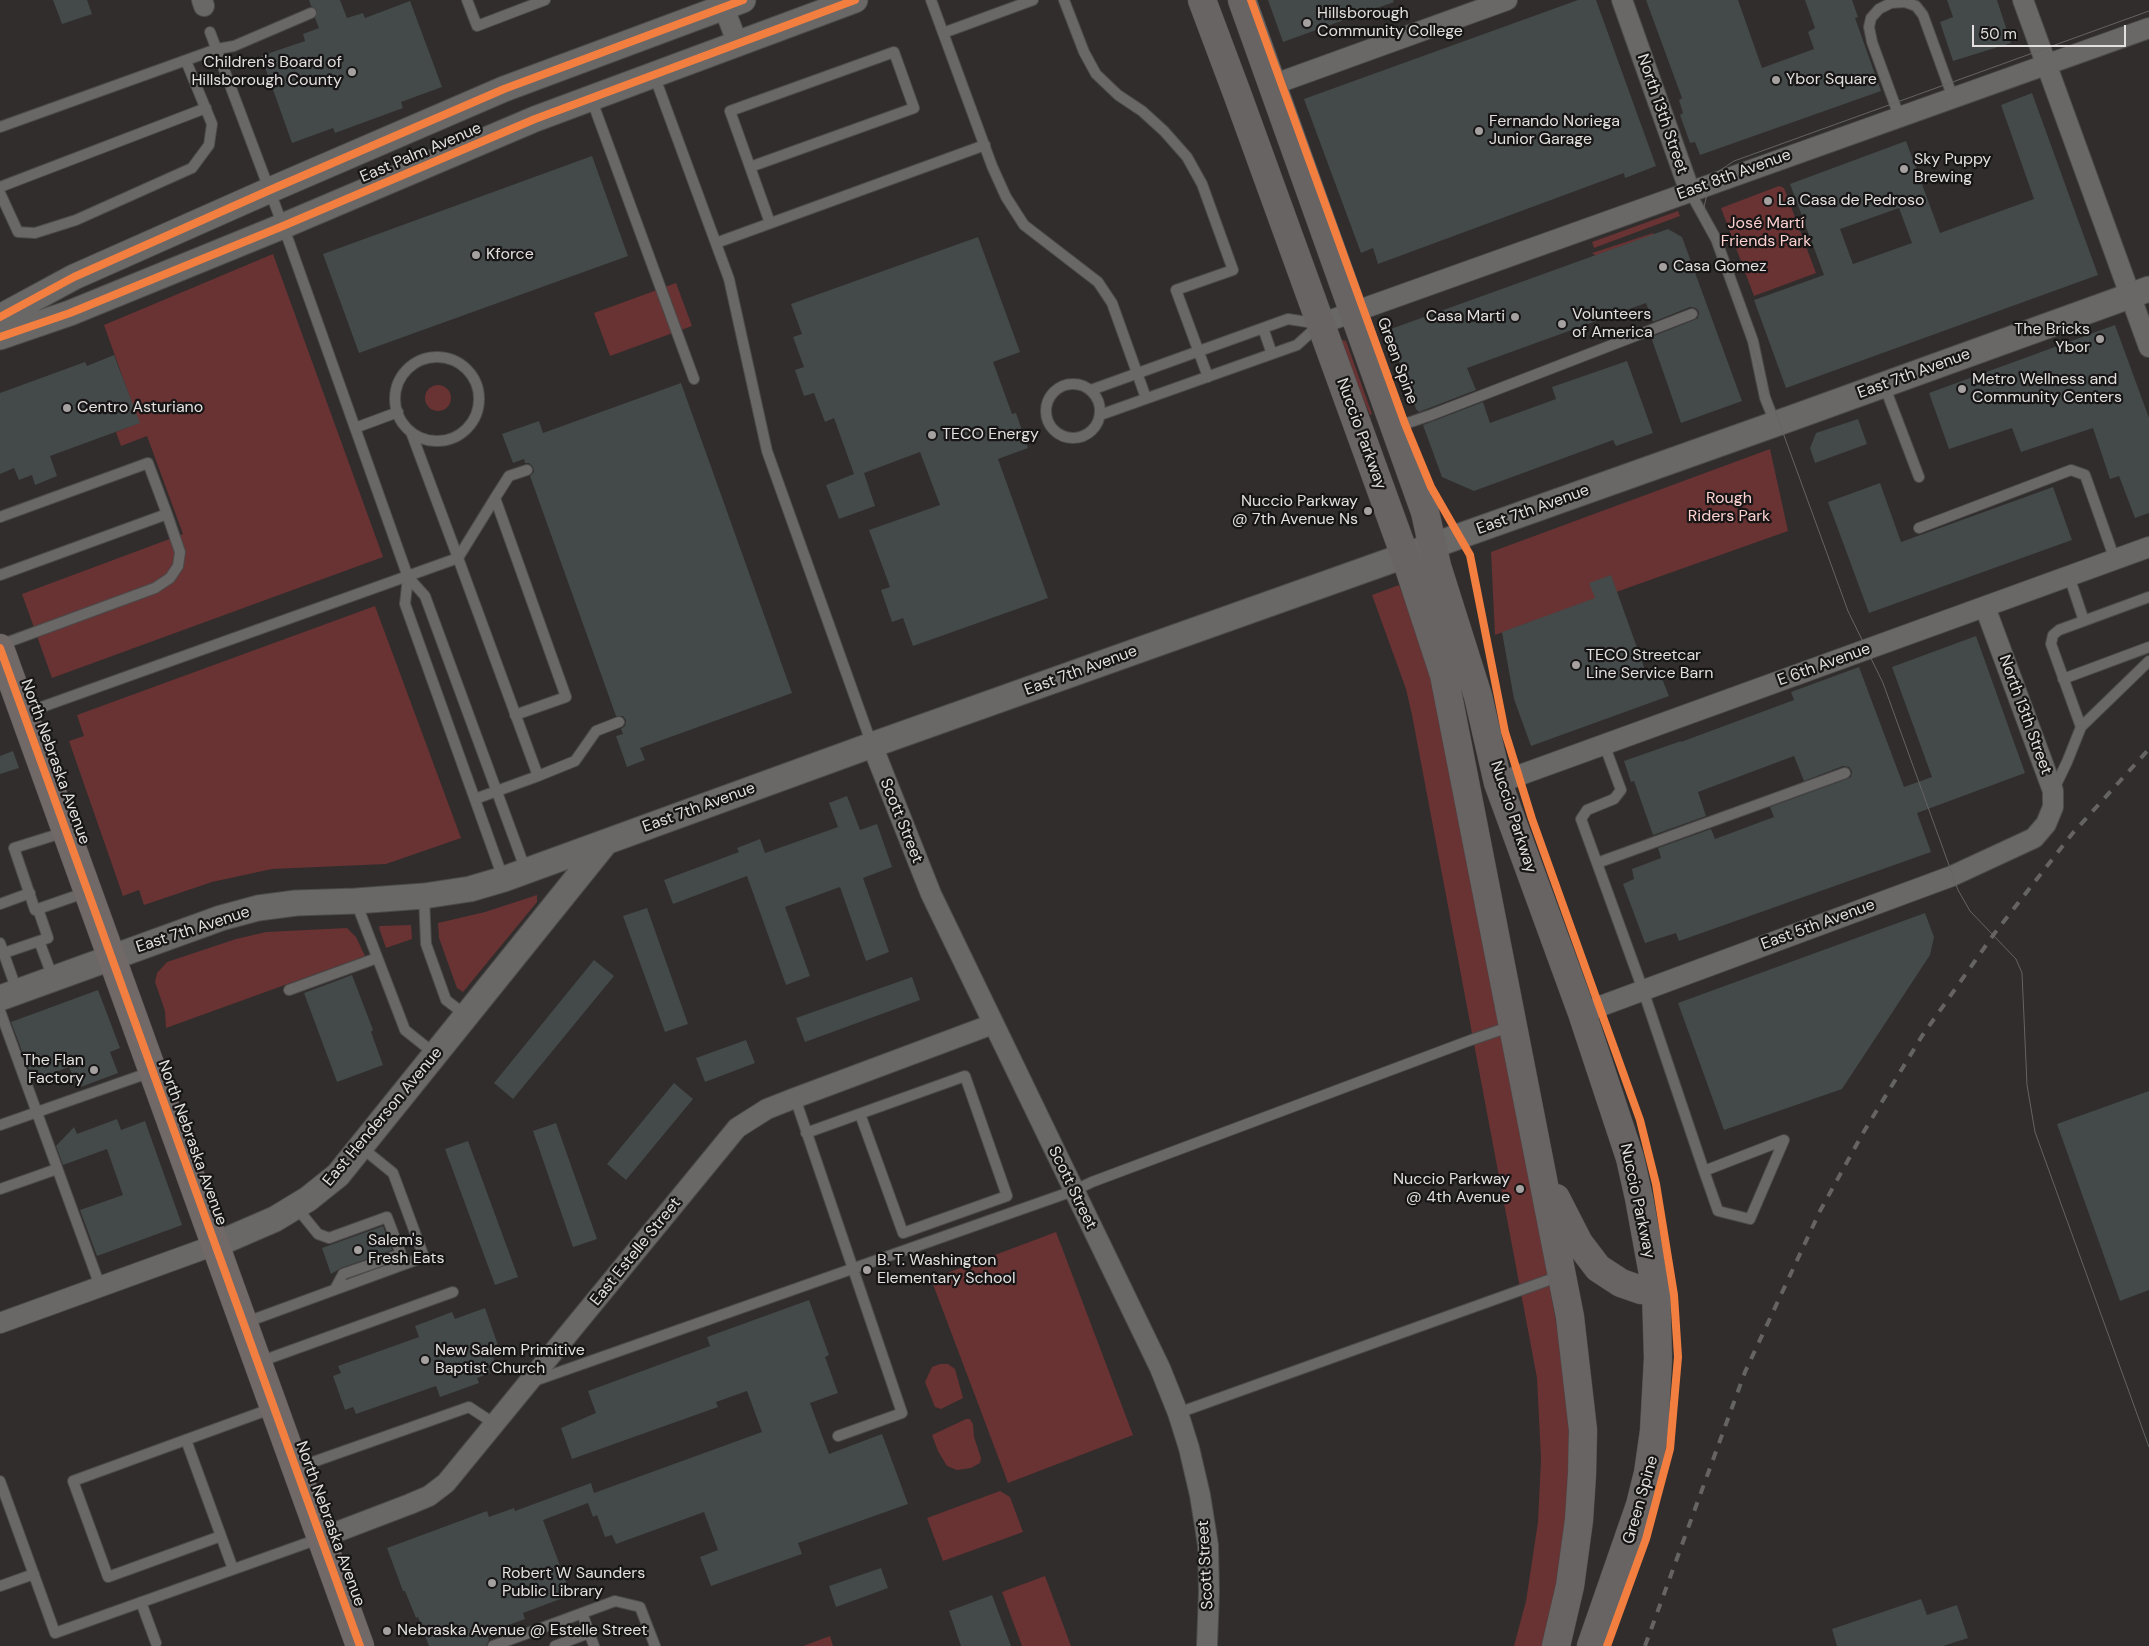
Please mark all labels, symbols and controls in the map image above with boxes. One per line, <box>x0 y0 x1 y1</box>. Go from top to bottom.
place label: Hillsborough Community College <box>1317 4 1463 42</box>
scale bar <box>1974 15 2128 47</box>
marker: Hillsborough Community College <box>1301 17 1313 29</box>
text: 50 m <box>1980 24 2017 44</box>
street label: North 13th Street <box>1632 51 1692 177</box>
place label: Children's Board of Hillsborough County <box>191 53 342 91</box>
marker: Children's Board of Hillsborough County <box>346 66 358 78</box>
place label: Ybor Square <box>1786 70 1877 90</box>
marker: Ybor Square <box>1770 74 1782 86</box>
place label: Fernando Noriega Junior Garage <box>1489 112 1620 150</box>
street label: East Palm Avenue <box>357 119 485 187</box>
marker: Fernando Noriega Junior Garage <box>1473 125 1485 137</box>
street label: East 8th Avenue <box>1674 145 1794 205</box>
place label: Sky Puppy Brewing <box>1914 150 1991 188</box>
marker: Sky Puppy Brewing <box>1898 163 1910 175</box>
place label: La Casa de Pedroso <box>1778 191 1924 211</box>
marker: La Casa de Pedroso <box>1762 195 1774 207</box>
park label: José Martí Friends Park <box>1721 214 1811 252</box>
place label: Kforce <box>486 245 534 265</box>
marker: Kforce <box>470 249 482 261</box>
place label: Casa Gomez <box>1673 257 1766 277</box>
marker: Casa Gomez <box>1657 261 1669 273</box>
place label: Volunteers of America <box>1572 305 1653 343</box>
place label: Casa Marti <box>1426 307 1505 327</box>
marker: Casa Marti <box>1509 311 1521 323</box>
street label: Green Spine <box>1372 315 1422 407</box>
marker: Volunteers of America <box>1556 318 1568 330</box>
place label: The Bricks Ybor <box>2014 320 2090 358</box>
marker: The Bricks Ybor <box>2094 333 2106 345</box>
street label: East 7th Avenue <box>1855 345 1973 403</box>
place label: Metro Wellness and Community Centers <box>1972 370 2122 408</box>
street label: Nuccio Parkway <box>1332 376 1390 492</box>
marker: Metro Wellness and Community Centers <box>1956 383 1968 395</box>
place label: Centro Asturiano <box>77 398 203 418</box>
marker: Centro Asturiano <box>61 402 73 414</box>
place label: TECO Energy <box>942 425 1039 445</box>
marker: TECO Energy <box>926 429 938 441</box>
street label: East 7th Avenue <box>1474 481 1592 539</box>
park label: Rough Riders Park <box>1688 489 1770 527</box>
place label: Nuccio Parkway @ 7th Avenue Ns <box>1232 492 1358 530</box>
marker: Nuccio Parkway @ 7th Avenue Ns <box>1362 505 1374 517</box>
street label: E 6th Avenue <box>1775 639 1873 691</box>
street label: East 7th Avenue <box>1022 642 1140 700</box>
place label: TECO Streetcar Line Service Barn <box>1586 646 1713 684</box>
street label: North 13th Street <box>1994 653 2056 777</box>
marker: TECO Streetcar Line Service Barn <box>1570 659 1582 671</box>
street label: North Nebraska Avenue <box>16 677 94 847</box>
street label: Nuccio Parkway <box>1486 758 1540 876</box>
street label: Scott Street <box>875 776 927 866</box>
street label: East 7th Avenue <box>640 779 758 837</box>
street label: East 5th Avenue <box>1758 895 1878 955</box>
street label: East 7th Avenue <box>134 903 252 957</box>
street label: East Henderson Avenue <box>319 1044 447 1190</box>
place label: The Flan Factory <box>22 1051 84 1089</box>
street label: North Nebraska Avenue <box>153 1058 231 1228</box>
marker: The Flan Factory <box>88 1064 100 1076</box>
street label: Nuccio Parkway <box>1615 1142 1659 1260</box>
street label: Scott Street <box>1044 1143 1100 1233</box>
place label: Nuccio Parkway @ 4th Avenue <box>1393 1170 1510 1208</box>
marker: Nuccio Parkway @ 4th Avenue <box>1514 1183 1526 1195</box>
street label: East Estelle Street <box>586 1194 686 1310</box>
place label: Salem's Fresh Eats <box>368 1231 445 1269</box>
marker: Salem's Fresh Eats <box>352 1244 364 1256</box>
place label: B. T. Washington Elementary School <box>877 1251 1015 1289</box>
marker: B. T. Washington Elementary School <box>861 1264 873 1276</box>
place label: New Salem Primitive Baptist Church <box>435 1341 585 1379</box>
marker: New Salem Primitive Baptist Church <box>419 1354 431 1366</box>
street label: North Nebraska Avenue <box>291 1439 369 1609</box>
street label: Green Spine <box>1619 1454 1663 1546</box>
street label: Scott Street <box>1194 1520 1218 1610</box>
place label: Robert W Saunders Public Library <box>502 1564 645 1602</box>
marker: Robert W Saunders Public Library <box>486 1577 498 1589</box>
place label: Nebraska Avenue @ Estelle Street <box>397 1621 647 1641</box>
marker: Nebraska Avenue @ Estelle Street <box>381 1625 393 1637</box>

